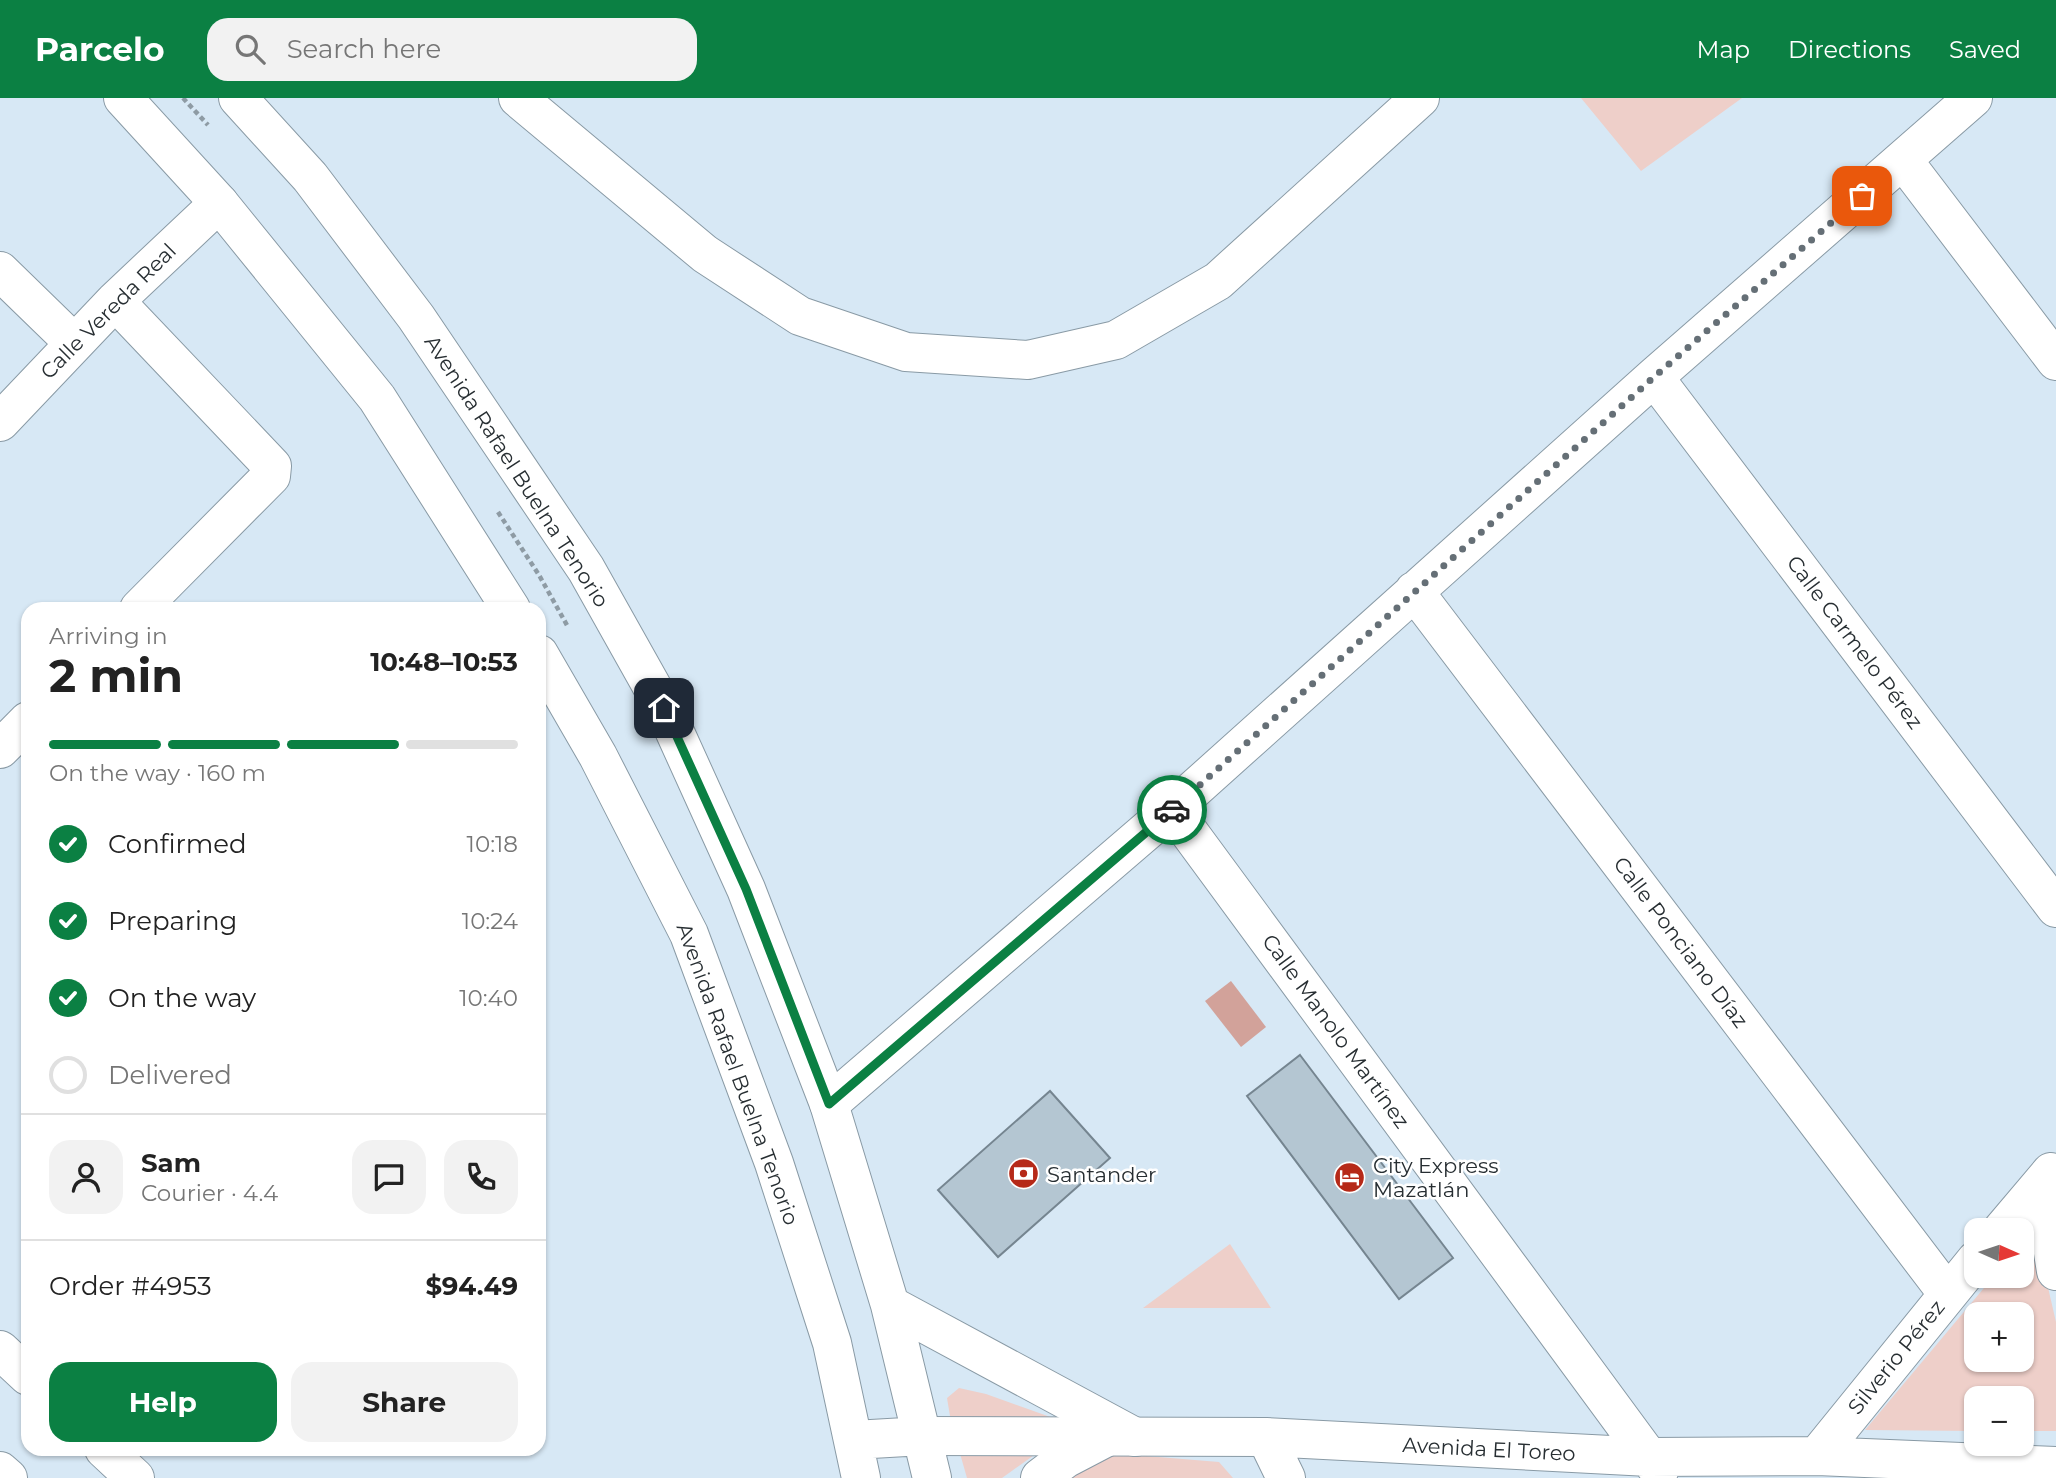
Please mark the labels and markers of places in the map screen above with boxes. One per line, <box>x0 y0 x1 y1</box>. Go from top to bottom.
pin <box>1832 166 1892 226</box>
pin <box>634 678 694 738</box>
place label: City Express Mazatlán <box>1373 1153 1499 1202</box>
bank icon: Santander <box>1007 1157 1041 1191</box>
hotel icon: City Express Mazatlán <box>1333 1160 1367 1194</box>
place label: Santander <box>1047 1162 1157 1187</box>

